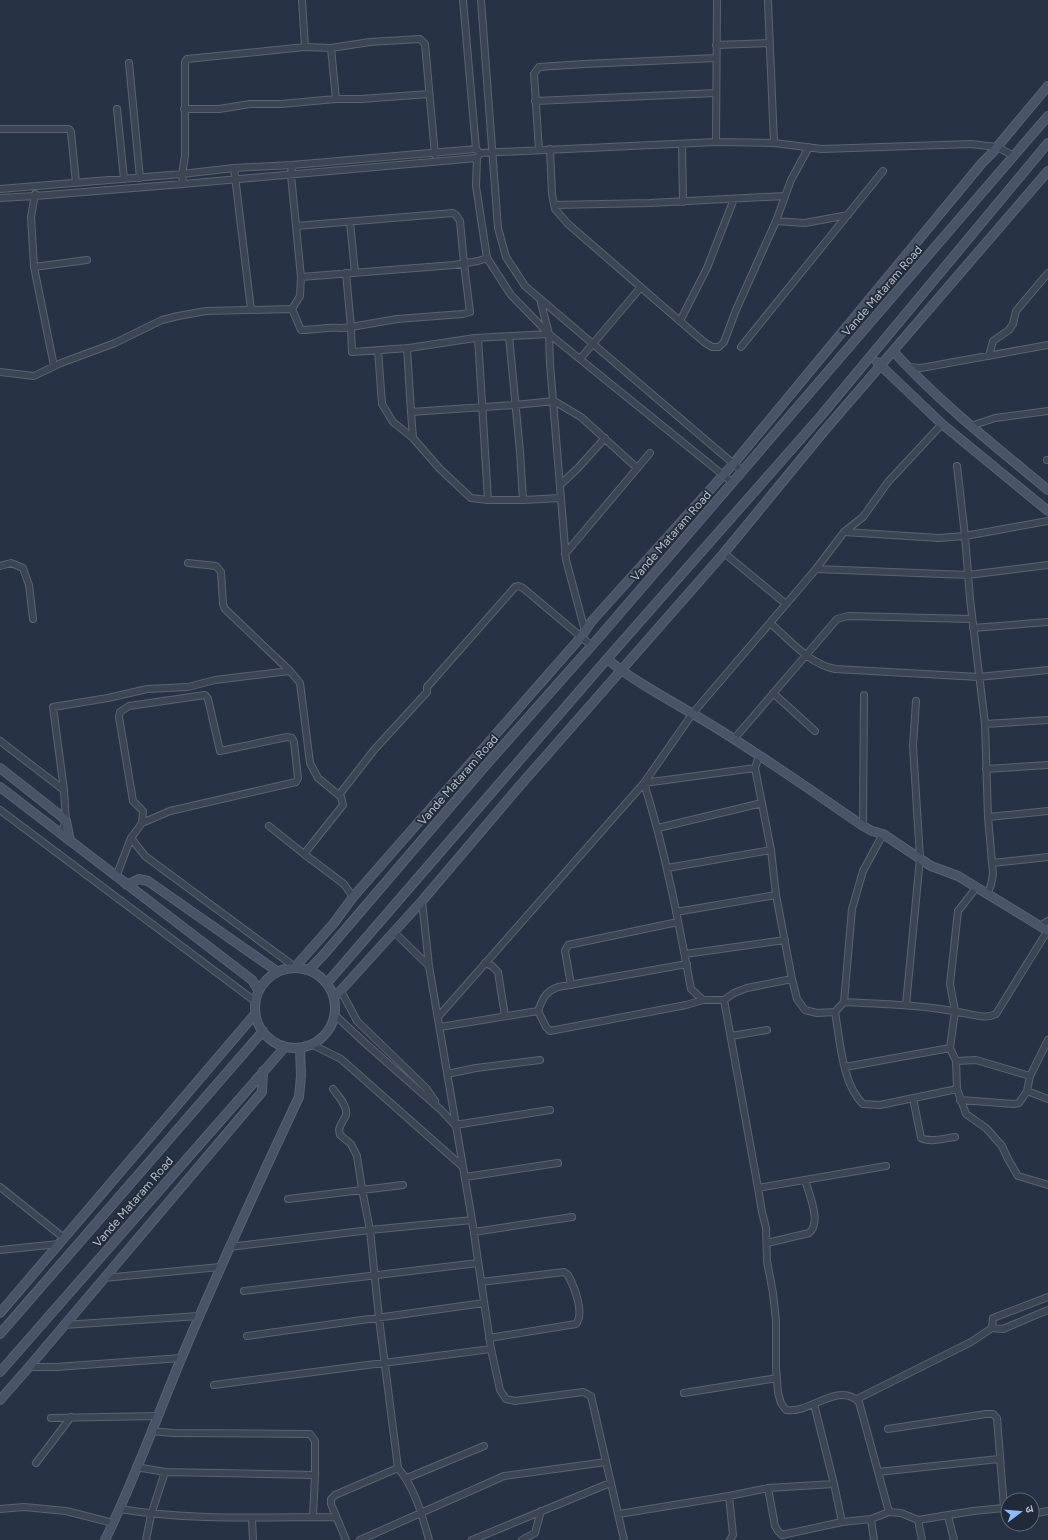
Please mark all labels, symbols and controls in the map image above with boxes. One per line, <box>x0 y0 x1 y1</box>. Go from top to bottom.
street label: Vande Mataram Road <box>839 243 925 339</box>
street label: Vande Mataram Road <box>628 488 714 584</box>
street label: Vande Mataram Road <box>415 732 501 828</box>
street label: Vande Mataram Road <box>90 1154 176 1250</box>
north arrow <box>1000 1492 1040 1532</box>
text: उ <box>1022 1504 1036 1515</box>

